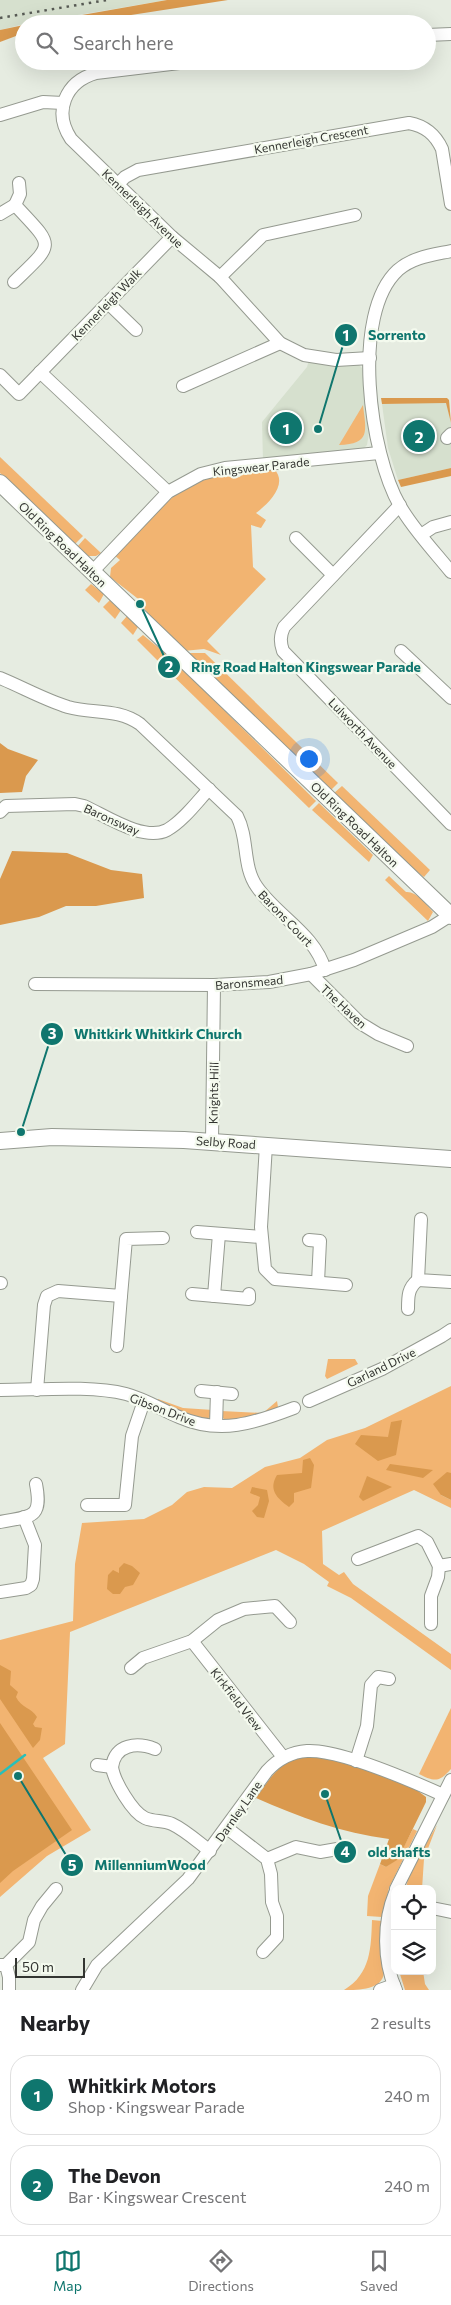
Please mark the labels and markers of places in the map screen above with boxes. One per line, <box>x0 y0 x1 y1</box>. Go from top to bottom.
callout: Sorrento <box>333 321 436 350</box>
pin: 1 <box>270 409 302 447</box>
pin: 2 <box>403 417 435 455</box>
callout: Ring Road Halton Kingswear Parade <box>156 653 431 682</box>
callout: Whitkirk Whitkirk Church <box>39 1019 252 1048</box>
callout: old shafts <box>332 1837 441 1866</box>
callout: MillenniumWood <box>60 1851 216 1880</box>

